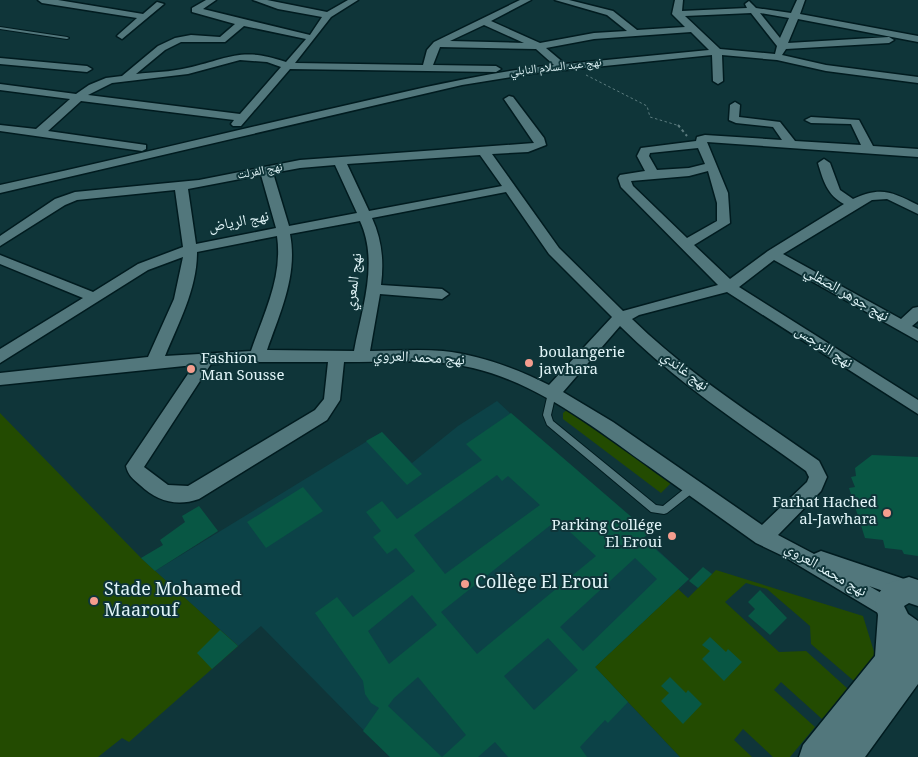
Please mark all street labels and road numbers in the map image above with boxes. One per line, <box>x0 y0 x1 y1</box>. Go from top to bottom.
street label: نهج عبد السلام النابلي <box>509 53 603 83</box>
street label: نهج الفرلت <box>236 157 284 187</box>
street label: نهج الرياض <box>206 204 272 242</box>
street label: نهج المعري <box>339 252 371 312</box>
street label: نهج جوهر الصقلي <box>798 260 894 330</box>
street label: نهج النرجس <box>789 319 857 377</box>
street label: نهج محمد العروي <box>372 344 466 374</box>
street label: نهج غاندي <box>654 345 714 399</box>
street label: نهج محمد العروي <box>779 537 871 605</box>

